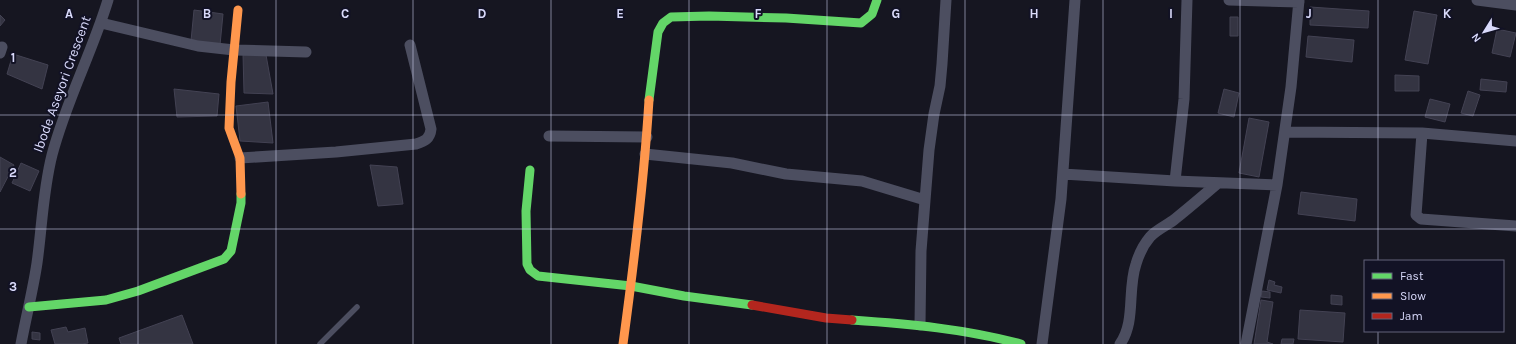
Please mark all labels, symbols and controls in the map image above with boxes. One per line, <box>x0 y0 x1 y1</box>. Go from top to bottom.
text: B <box>203 6 211 21</box>
text: C <box>341 6 349 21</box>
text: D <box>478 6 487 21</box>
text: E <box>616 6 624 21</box>
text: F <box>754 6 762 21</box>
text: G <box>892 6 900 21</box>
text: H <box>1029 6 1039 21</box>
text: I <box>1169 6 1173 21</box>
text: J <box>1306 6 1312 21</box>
text: K <box>1443 6 1452 21</box>
north arrow <box>1464 12 1504 52</box>
street label: Ibode Aseyori Crescent <box>29 13 95 155</box>
text: N <box>1469 31 1484 45</box>
text: 1 <box>11 50 15 65</box>
text: 2 <box>9 165 17 180</box>
legend <box>1364 260 1504 332</box>
text: Fast <box>1400 269 1424 283</box>
text: 3 <box>9 279 17 294</box>
text: Slow <box>1400 289 1426 303</box>
text: Jam <box>1400 309 1423 323</box>

